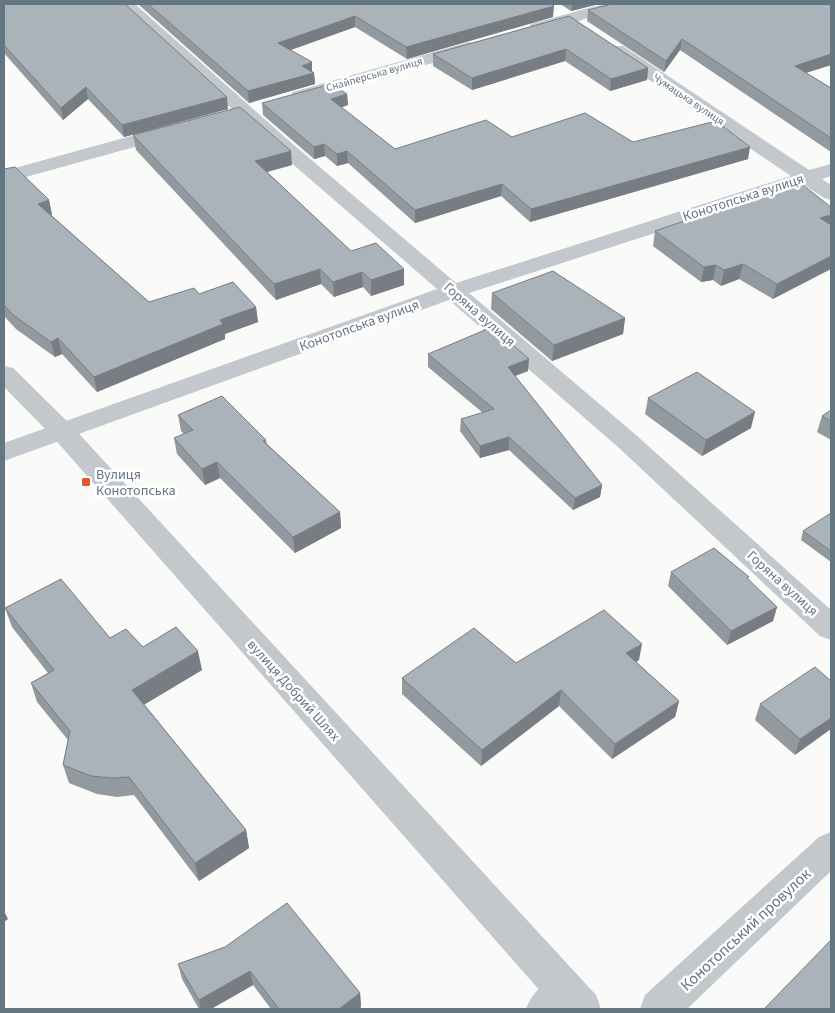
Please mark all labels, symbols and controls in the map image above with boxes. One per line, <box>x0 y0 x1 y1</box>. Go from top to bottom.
street label: Снайперська вулиця <box>324 54 424 95</box>
street label: Чумацька вулиця <box>650 70 727 129</box>
street label: Конотопська вулиця <box>680 169 806 227</box>
street label: Горяна вулиця <box>439 278 520 352</box>
street label: Конотопська вулиця <box>297 295 422 357</box>
place label: Вулиця Конотопська <box>96 465 176 501</box>
marker: Вулиця Конотопська <box>80 476 92 488</box>
street label: Горяна вулиця <box>742 546 822 621</box>
street label: вулиця Добрий Шлях <box>242 635 345 746</box>
street label: Конотопський провулок <box>676 863 816 996</box>

